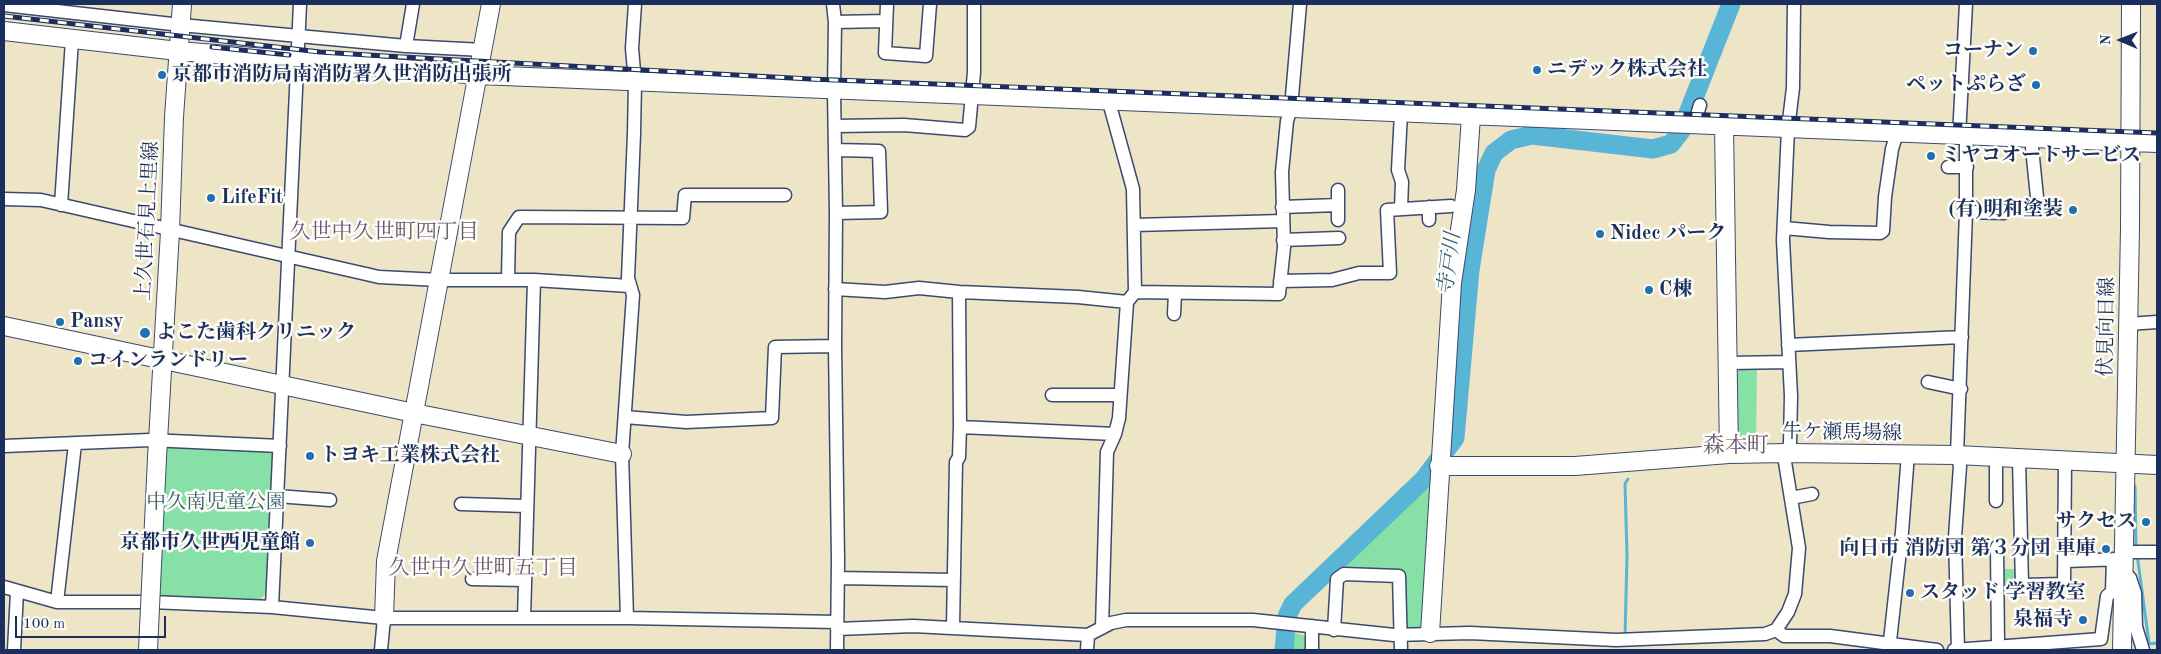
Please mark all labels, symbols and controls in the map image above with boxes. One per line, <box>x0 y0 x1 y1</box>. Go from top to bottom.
north arrow <box>2096 15 2146 65</box>
text: N <box>2099 34 2113 45</box>
place label: コーナン <box>1943 39 2023 63</box>
marker: コーナン <box>2027 45 2039 57</box>
place label: ニデック株式会社 <box>1547 58 1707 82</box>
place label: 京都市消防局南消防署久世消防出張所 <box>172 63 512 87</box>
marker: ニデック株式会社 <box>1531 64 1543 76</box>
marker: 京都市消防局南消防署久世消防出張所 <box>156 69 168 81</box>
place label: ペットぷらざ <box>1906 73 2026 97</box>
marker: ペットぷらざ <box>2030 79 2042 91</box>
street label: 上久世石見上里線 <box>132 140 164 302</box>
place label: ミヤコオートサービス <box>1941 144 2141 168</box>
marker: ミヤコオートサービス <box>1925 150 1937 162</box>
place label: LifeFit <box>221 186 283 210</box>
marker: LifeFit <box>205 192 217 204</box>
place label: (有)明和塗装 <box>1948 198 2063 222</box>
marker: (有)明和塗装 <box>2067 204 2079 216</box>
district label: 久世中久世町四丁目 <box>290 219 478 245</box>
place label: Nidec パーク <box>1610 222 1726 246</box>
marker: Nidec パーク <box>1594 228 1606 240</box>
water label: 寺戸川 <box>1434 231 1466 297</box>
street label: 伏見向日線 <box>2094 277 2120 377</box>
place label: C棟 <box>1659 278 1692 302</box>
marker: C棟 <box>1643 284 1655 296</box>
place label: Pansy <box>70 310 124 334</box>
marker: Pansy <box>54 316 66 328</box>
place label: よこた歯科クリニック <box>156 321 356 345</box>
marker: よこた歯科クリニック <box>138 326 152 340</box>
place label: コインランドリー <box>88 349 248 373</box>
marker: コインランドリー <box>72 355 84 367</box>
street label: 牛ケ瀬馬場線 <box>1782 420 1902 446</box>
district label: 森本町 <box>1703 433 1769 459</box>
place label: トヨキ工業株式会社 <box>320 444 500 468</box>
marker: トヨキ工業株式会社 <box>304 450 316 462</box>
park label: 中久南児童公園 <box>146 491 286 515</box>
place label: サクセス <box>2056 510 2136 534</box>
marker: サクセス <box>2140 516 2152 528</box>
place label: 京都市久世西児童館 <box>120 531 300 555</box>
marker: 京都市久世西児童館 <box>304 537 316 549</box>
place label: 向日市 消防団 第３分団 車庫 <box>1839 537 2096 561</box>
marker: 向日市 消防団 第３分団 車庫 <box>2100 543 2112 555</box>
district label: 久世中久世町五丁目 <box>389 555 577 581</box>
place label: スタッド 学習教室 <box>1920 581 2086 605</box>
marker: スタッド 学習教室 <box>1904 587 1916 599</box>
scale bar <box>18 606 169 638</box>
place label: 泉福寺 <box>2013 608 2073 632</box>
marker: 泉福寺 <box>2077 614 2089 626</box>
text: 100 m <box>23 617 65 632</box>

